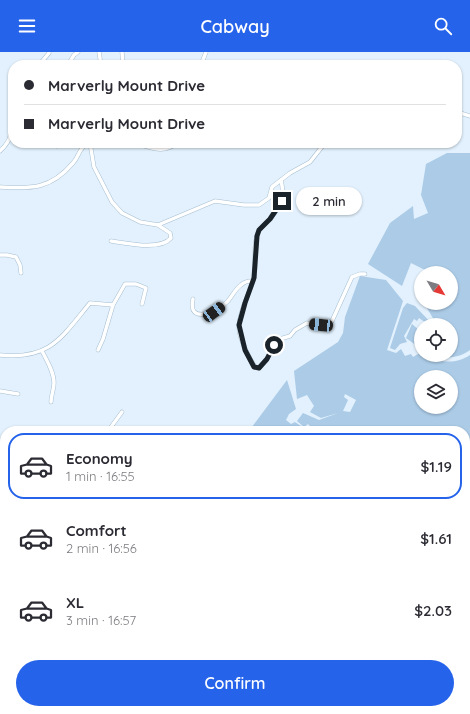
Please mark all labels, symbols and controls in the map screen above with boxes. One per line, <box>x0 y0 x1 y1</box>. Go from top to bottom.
icon: menu <box>16 15 38 37</box>
text: Cabway <box>200 15 270 38</box>
icon: search <box>432 15 454 37</box>
text: Marverly Mount Drive <box>48 76 205 95</box>
text: Marverly Mount Drive <box>48 114 205 133</box>
callout: 2 min <box>296 187 362 215</box>
route end <box>273 192 291 210</box>
text: 2 min <box>312 193 346 209</box>
north arrow <box>414 266 458 310</box>
map controls <box>414 266 458 414</box>
car <box>201 300 227 324</box>
car <box>308 318 334 332</box>
button: locate <box>414 318 458 362</box>
route start <box>265 336 283 354</box>
button: layers <box>414 370 458 414</box>
icon: car <box>18 448 54 484</box>
text: Economy <box>66 449 133 468</box>
text: $1.19 <box>421 457 452 476</box>
text: 1 min · 16:55 <box>66 468 135 484</box>
icon: car <box>18 520 54 556</box>
text: Comfort <box>66 521 127 540</box>
text: $1.61 <box>420 529 452 548</box>
text: 2 min · 16:56 <box>66 540 137 556</box>
icon: car <box>18 592 54 628</box>
text: XL <box>66 593 84 612</box>
text: $2.03 <box>414 601 452 620</box>
text: 3 min · 16:57 <box>66 612 136 628</box>
button: Confirm <box>16 660 454 706</box>

